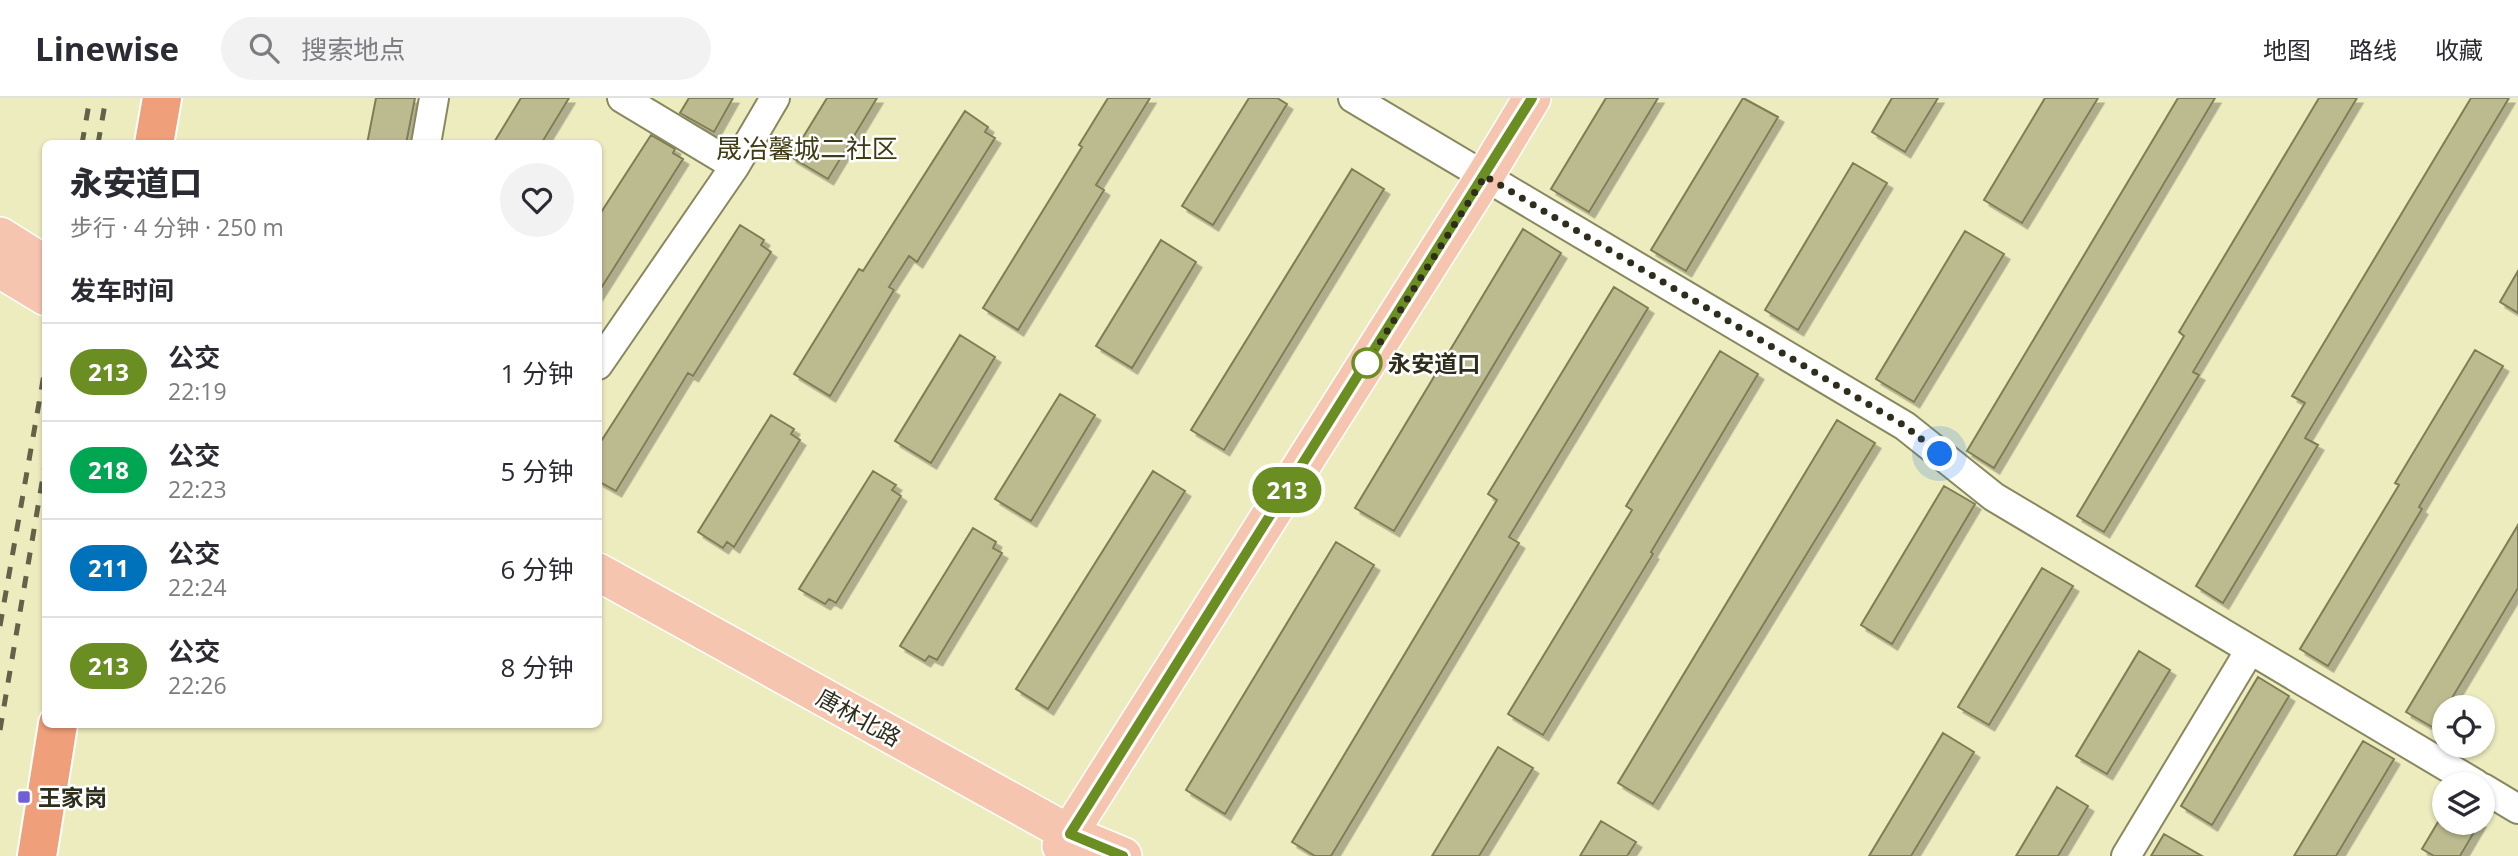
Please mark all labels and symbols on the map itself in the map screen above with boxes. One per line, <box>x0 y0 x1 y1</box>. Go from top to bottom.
district label: 晟冶馨城二社区 <box>716 130 898 166</box>
place label: 永安道口 <box>1388 347 1480 379</box>
marker: 永安道口 <box>1352 348 1382 378</box>
your location <box>1922 436 1957 471</box>
line badge: 213 <box>1247 467 1327 513</box>
street label: 唐林北路 <box>811 681 907 753</box>
place label: 王家岗 <box>38 781 107 813</box>
marker: 王家岗 <box>16 789 32 805</box>

